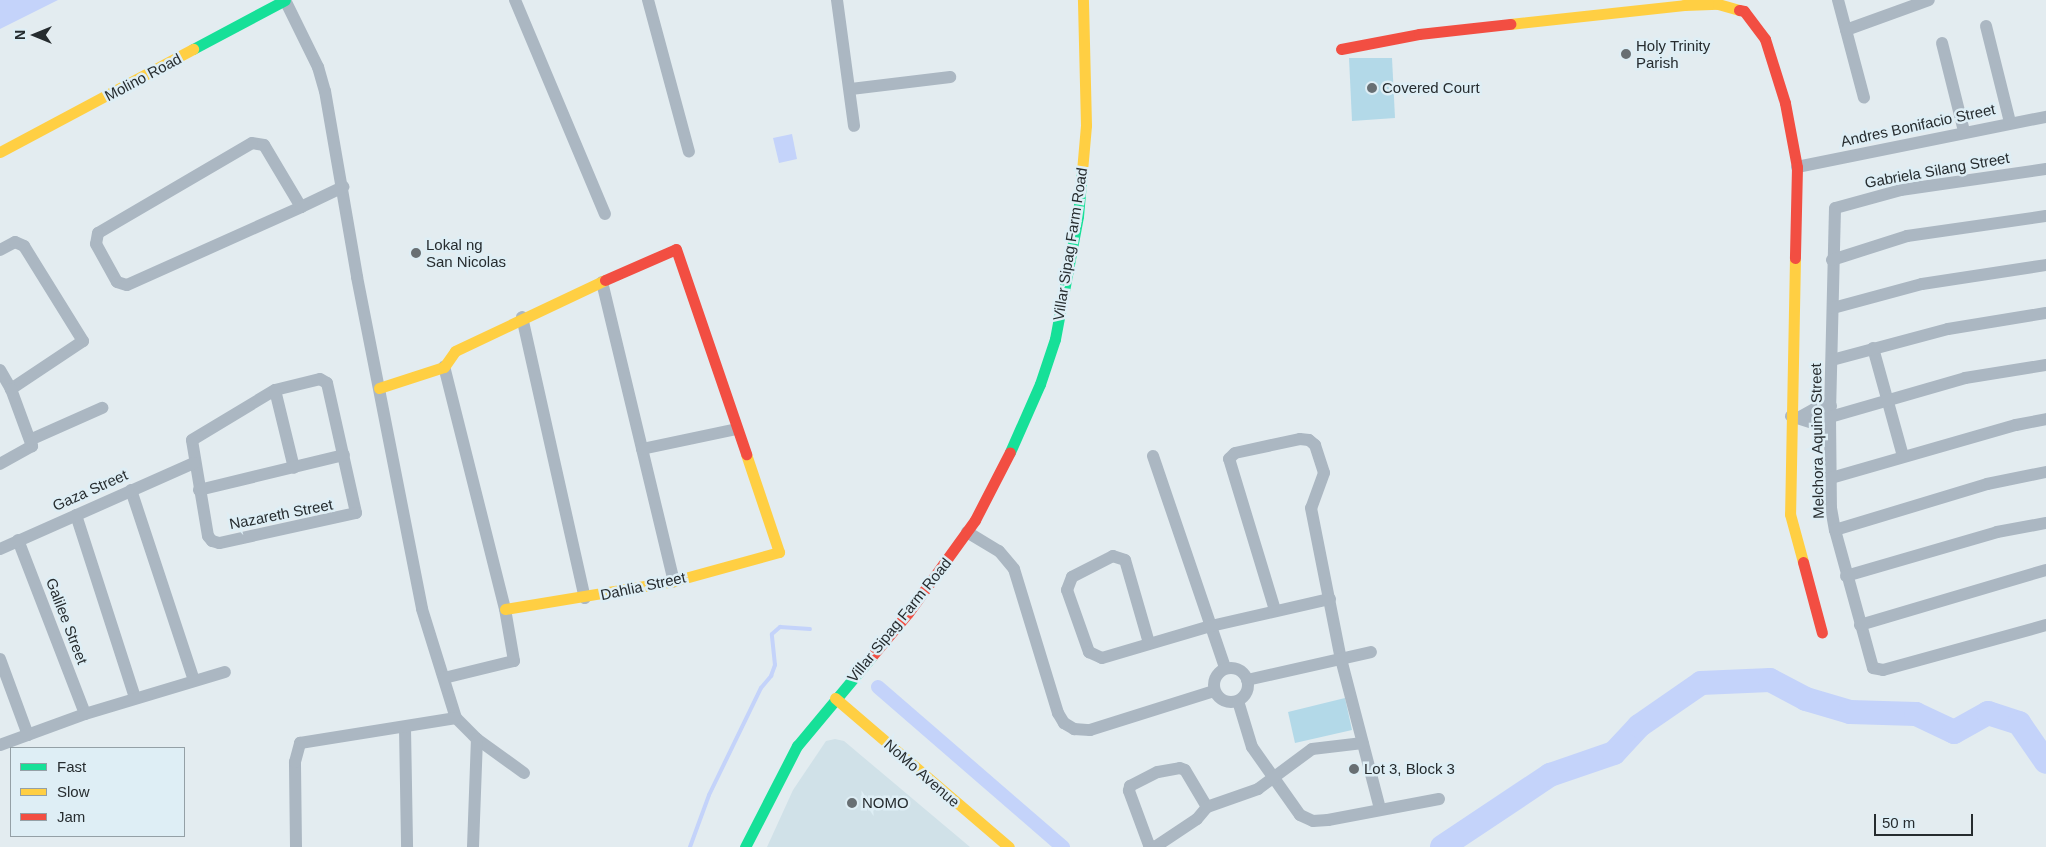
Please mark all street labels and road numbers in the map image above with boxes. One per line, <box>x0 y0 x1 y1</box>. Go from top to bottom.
street label: Molino Road <box>102 49 184 105</box>
street label: Andres Bonifacio Street <box>1839 100 1997 150</box>
street label: Gabriela Silang Street <box>1863 148 2011 192</box>
street label: Villar Sipag Farm Road <box>1049 166 1091 322</box>
street label: Melchora Aquino Street <box>1807 362 1827 520</box>
street label: Gaza Street <box>50 466 130 514</box>
street label: Nazareth Street <box>228 495 334 533</box>
street label: Villar Sipag Farm Road <box>843 554 955 686</box>
street label: Dahlia Street <box>599 568 687 604</box>
street label: Galilee Street <box>42 575 92 667</box>
street label: NoMo Avenue <box>880 735 964 811</box>

